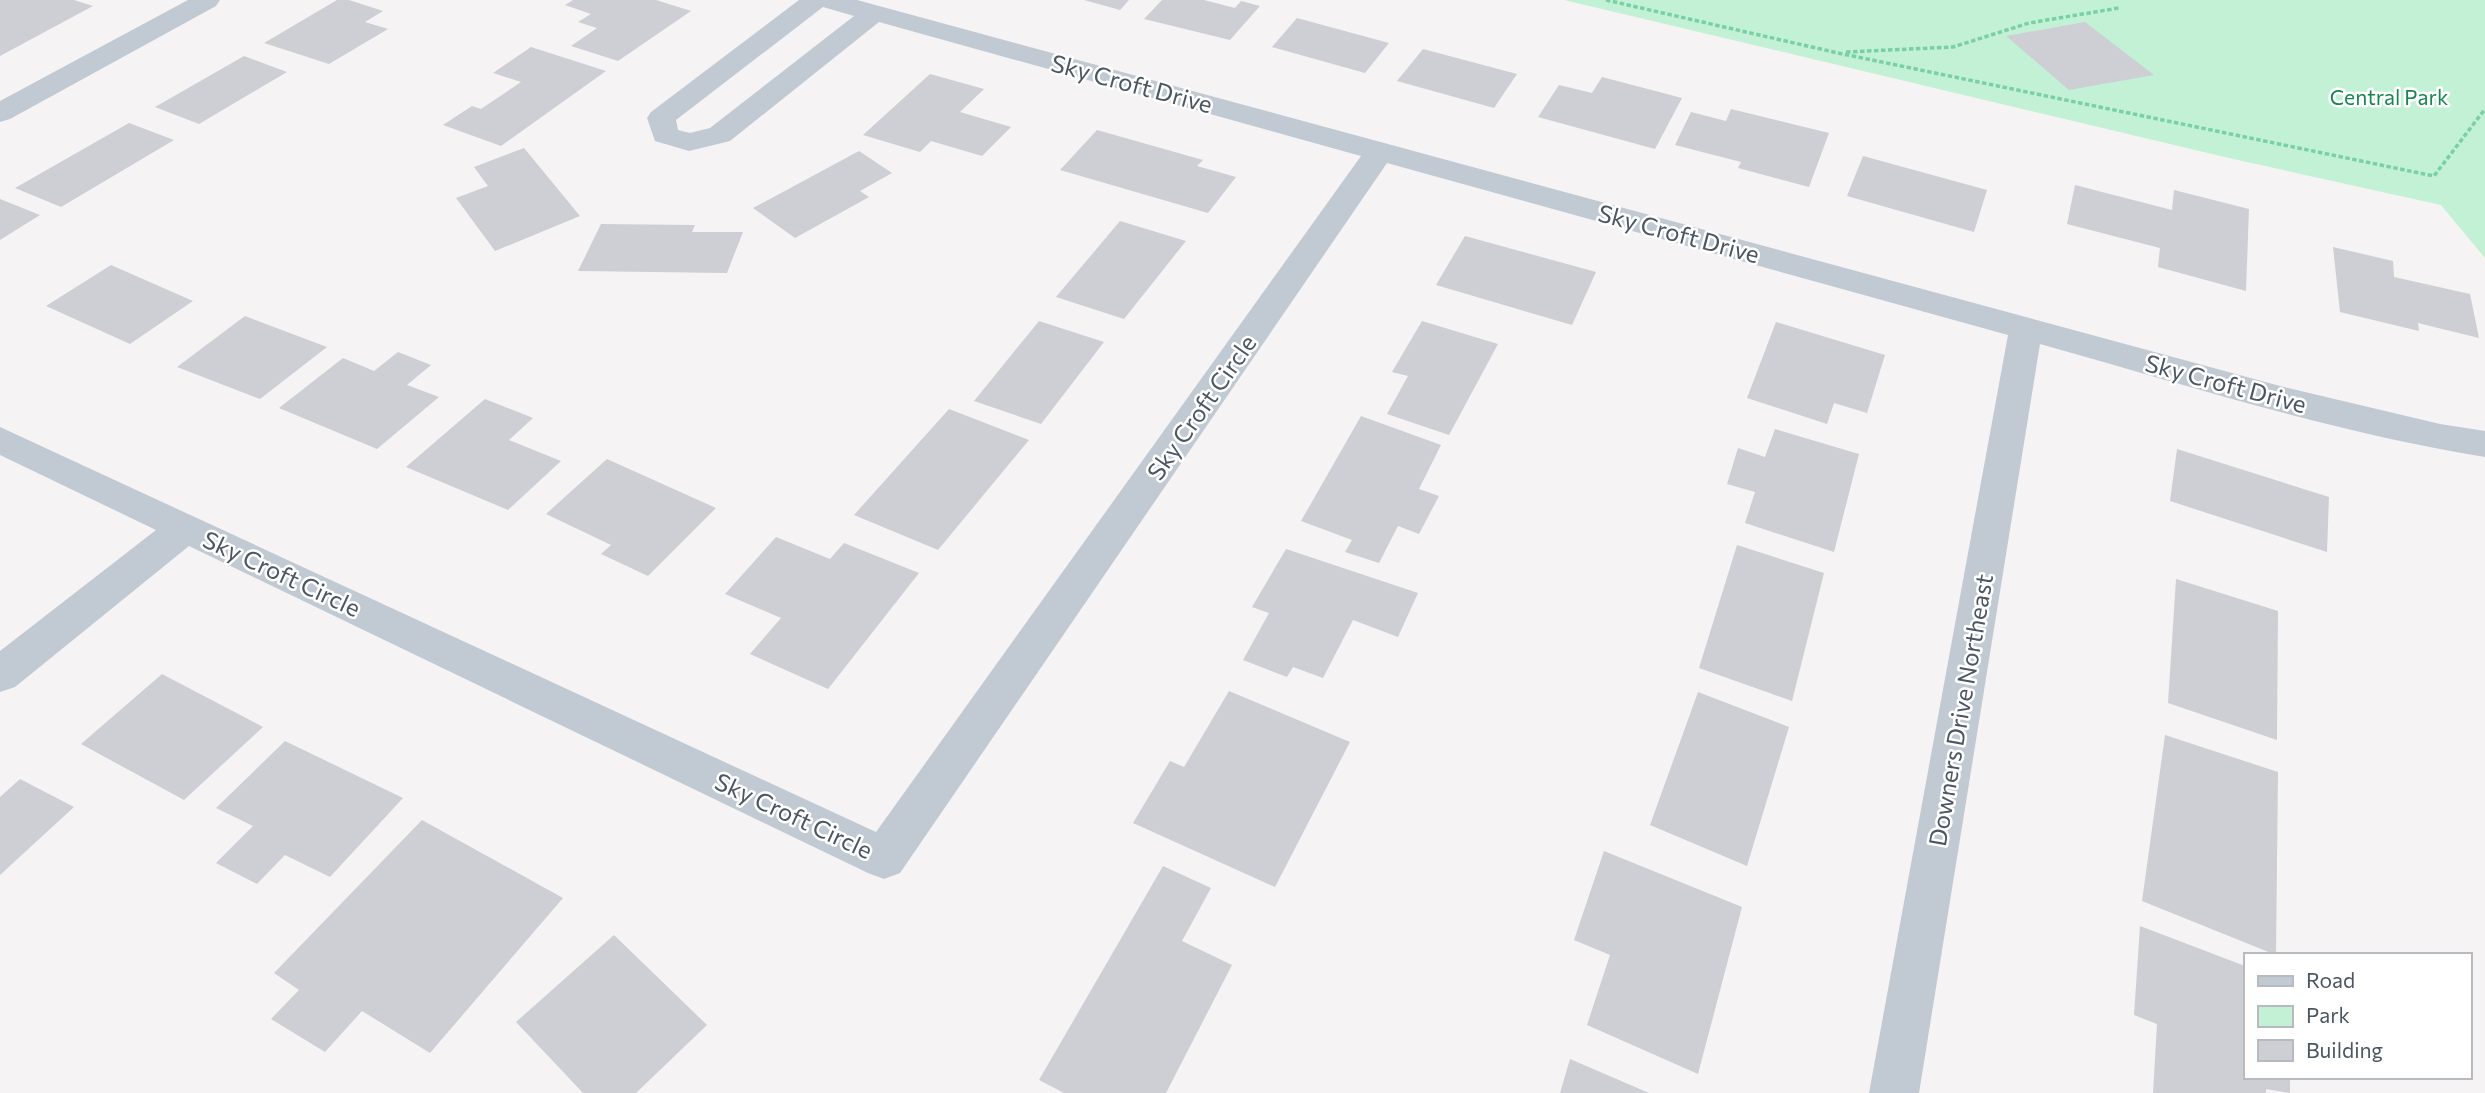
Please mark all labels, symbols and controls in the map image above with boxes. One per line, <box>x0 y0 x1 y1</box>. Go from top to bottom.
street label: Sky Croft Drive <box>1048 48 1216 118</box>
park label: Central Park <box>2330 84 2448 109</box>
street label: Sky Croft Drive <box>1595 198 1763 268</box>
street label: Sky Croft Circle <box>1140 329 1262 485</box>
street label: Sky Croft Drive <box>2142 348 2310 418</box>
street label: Sky Croft Circle <box>199 524 365 622</box>
street label: Downers Drive Northeast <box>1922 571 1998 848</box>
street label: Sky Croft Circle <box>711 766 877 864</box>
legend <box>2244 953 2471 1079</box>
text: Road <box>2306 967 2355 992</box>
text: Park <box>2306 1002 2350 1027</box>
text: Building <box>2306 1037 2383 1062</box>

